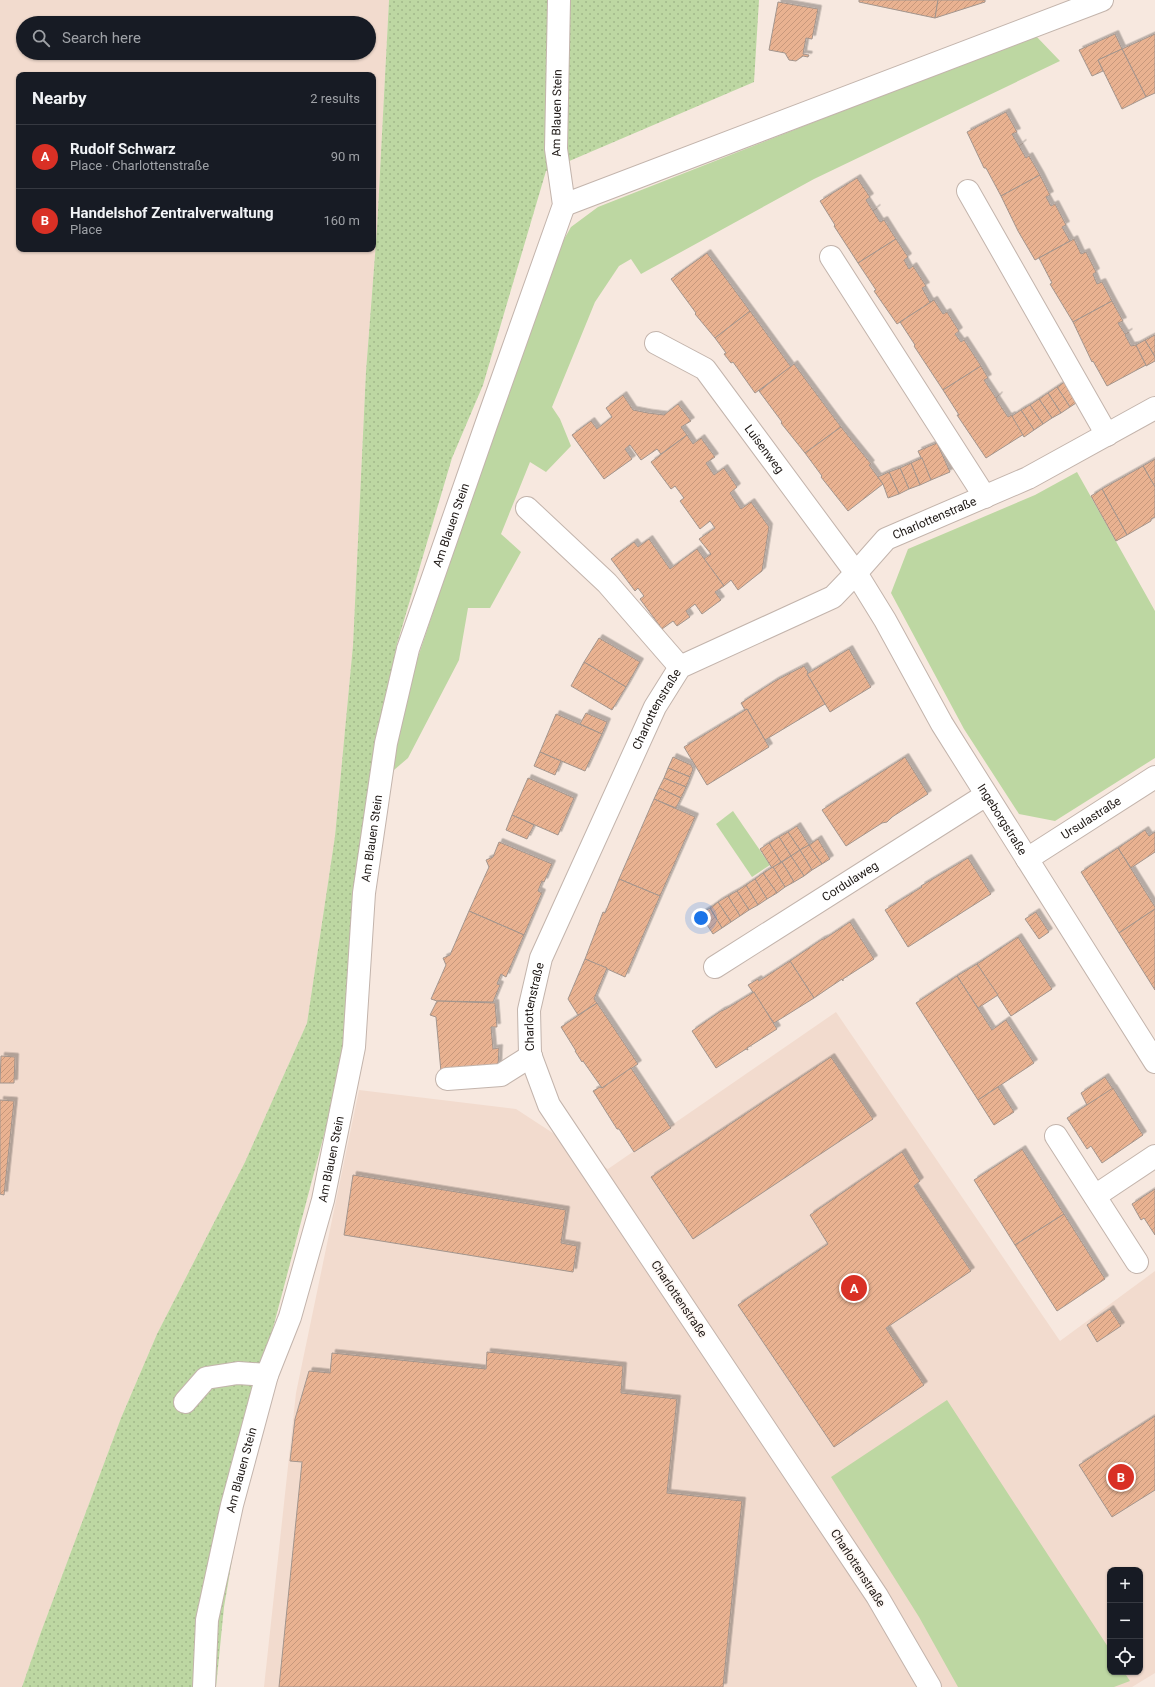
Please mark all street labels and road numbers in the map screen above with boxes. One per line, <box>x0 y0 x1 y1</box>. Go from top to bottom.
street label: Am Blauen Stein <box>549 69 565 158</box>
street label: Luisenweg <box>742 422 787 476</box>
street label: Am Blauen Stein <box>430 481 472 569</box>
street label: Charlottenstraße <box>890 494 978 542</box>
street label: Charlottenstraße <box>630 666 684 752</box>
street label: Ingeborgstraße <box>975 781 1030 858</box>
street label: Am Blauen Stein <box>359 794 385 883</box>
street label: Ursulastraße <box>1059 794 1123 842</box>
street label: Cordulaweg <box>819 858 881 904</box>
street label: Charlottenstraße <box>522 961 547 1051</box>
street label: Am Blauen Stein <box>316 1115 347 1204</box>
street label: Charlottenstraße <box>648 1258 710 1340</box>
street label: Am Blauen Stein <box>224 1426 260 1514</box>
street label: Charlottenstraße <box>828 1527 888 1609</box>

